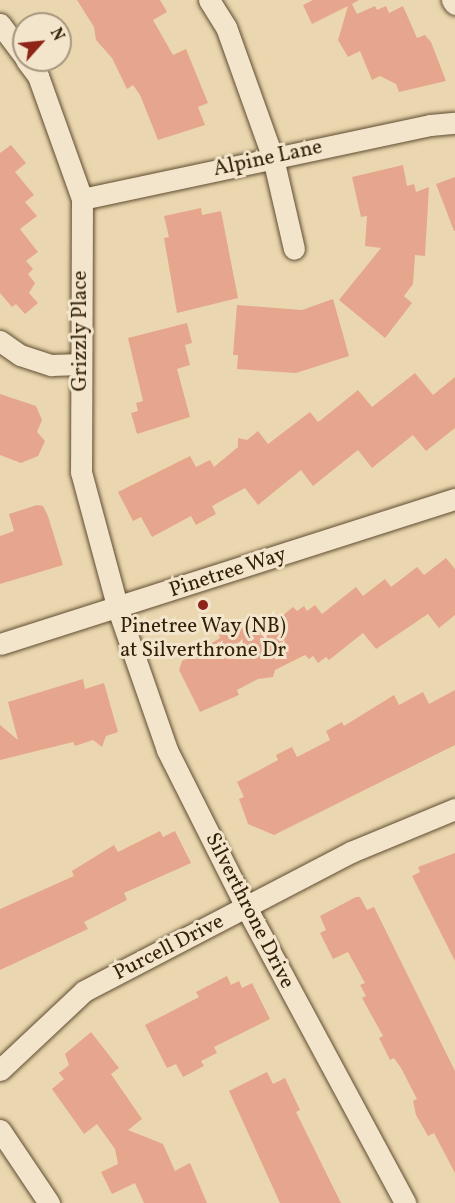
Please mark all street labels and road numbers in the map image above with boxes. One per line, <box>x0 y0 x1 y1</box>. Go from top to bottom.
street label: Alpine Lane <box>211 135 325 183</box>
street label: Grizzly Place <box>68 270 94 392</box>
street label: Pinetree Way <box>166 542 290 604</box>
street label: Silverthrone Drive <box>199 829 299 993</box>
street label: Purcell Drive <box>110 909 228 987</box>

